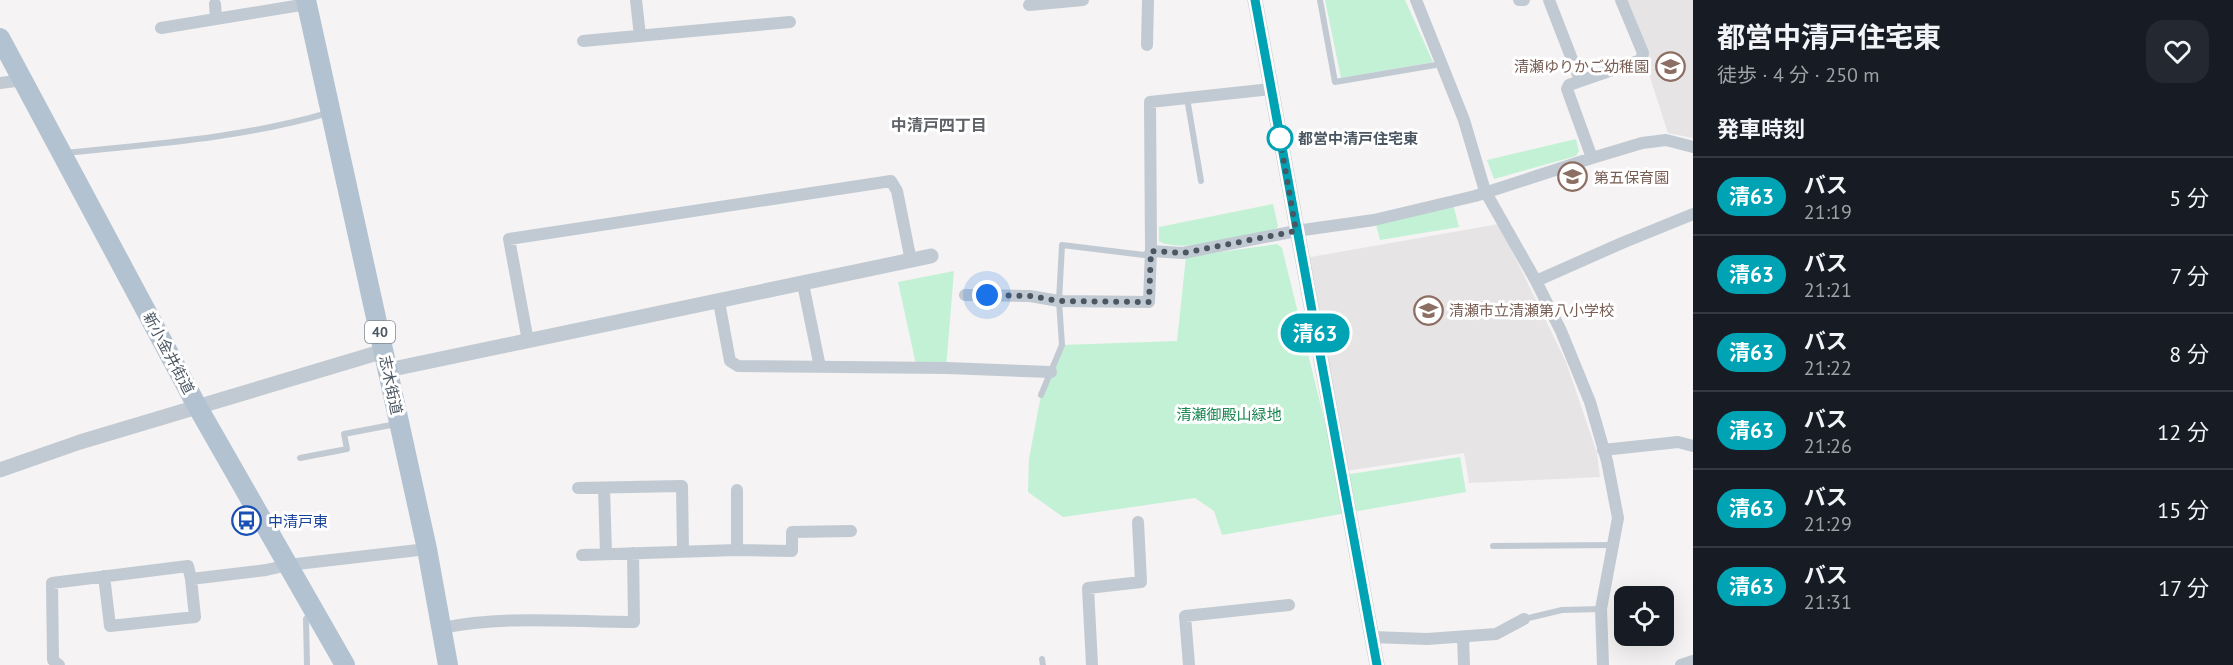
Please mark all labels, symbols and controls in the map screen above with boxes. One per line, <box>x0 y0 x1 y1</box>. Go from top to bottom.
text: 都営中清戸住宅東 <box>1717 18 1941 55</box>
button: heart <box>2146 20 2209 83</box>
school or university icon: 清瀬ゆりかご幼稚園 <box>1654 50 1686 82</box>
place label: 清瀬ゆりかご幼稚園 <box>1514 57 1649 76</box>
text: 徒歩 · 4 分 · 250 m <box>1717 62 1880 88</box>
district label: 中清戸四丁目 <box>891 115 987 135</box>
text: 発車時刻 <box>1717 115 1805 143</box>
marker: 都営中清戸住宅東 <box>1267 125 1293 151</box>
place label: 都営中清戸住宅東 <box>1298 129 1418 148</box>
school or university icon: 第五保育園 <box>1557 161 1589 193</box>
place label: 第五保育園 <box>1594 168 1669 187</box>
text: バス <box>1804 171 1848 199</box>
text: 清63 <box>1729 183 1774 210</box>
text: 5 分 <box>2169 184 2209 212</box>
text: 21:19 <box>1804 199 1852 225</box>
text: バス <box>1804 249 1848 277</box>
text: 清63 <box>1729 261 1774 288</box>
text: 7 分 <box>2170 262 2209 290</box>
text: 21:21 <box>1804 277 1852 303</box>
your location <box>972 280 1002 310</box>
school or university icon: 清瀬市立清瀬第八小学校 <box>1412 294 1444 326</box>
place label: 清瀬市立清瀬第八小学校 <box>1449 301 1614 320</box>
street label: 新小金井街道 <box>139 309 199 397</box>
line badge: 清63 <box>1280 314 1350 352</box>
text: 清63 <box>1293 320 1337 347</box>
road number: 40 <box>365 321 395 343</box>
text: バス <box>1804 327 1848 355</box>
text: 清63 <box>1729 339 1774 366</box>
text: 8 分 <box>2169 340 2209 368</box>
street label: 志木街道 <box>375 354 407 416</box>
text: 21:22 <box>1804 355 1852 381</box>
park label: 清瀬御殿山緑地 <box>1176 405 1282 424</box>
text: バス <box>1804 405 1848 433</box>
text: 清63 <box>1729 417 1774 444</box>
text: 12 分 <box>2157 418 2209 446</box>
text: 21:26 <box>1804 433 1852 459</box>
text: バス <box>1804 483 1848 511</box>
text: 清63 <box>1729 495 1774 522</box>
text: 15 分 <box>2157 496 2209 524</box>
bus stop icon: 中清戸東 <box>231 505 263 537</box>
text: 21:29 <box>1804 511 1852 537</box>
place label: 中清戸東 <box>268 512 328 531</box>
text: バス <box>1804 561 1848 589</box>
text: 清63 <box>1729 573 1774 600</box>
text: 17 分 <box>2158 574 2209 602</box>
map controls <box>1614 586 1674 646</box>
button: locate <box>1614 586 1674 646</box>
text: 21:31 <box>1804 589 1852 615</box>

